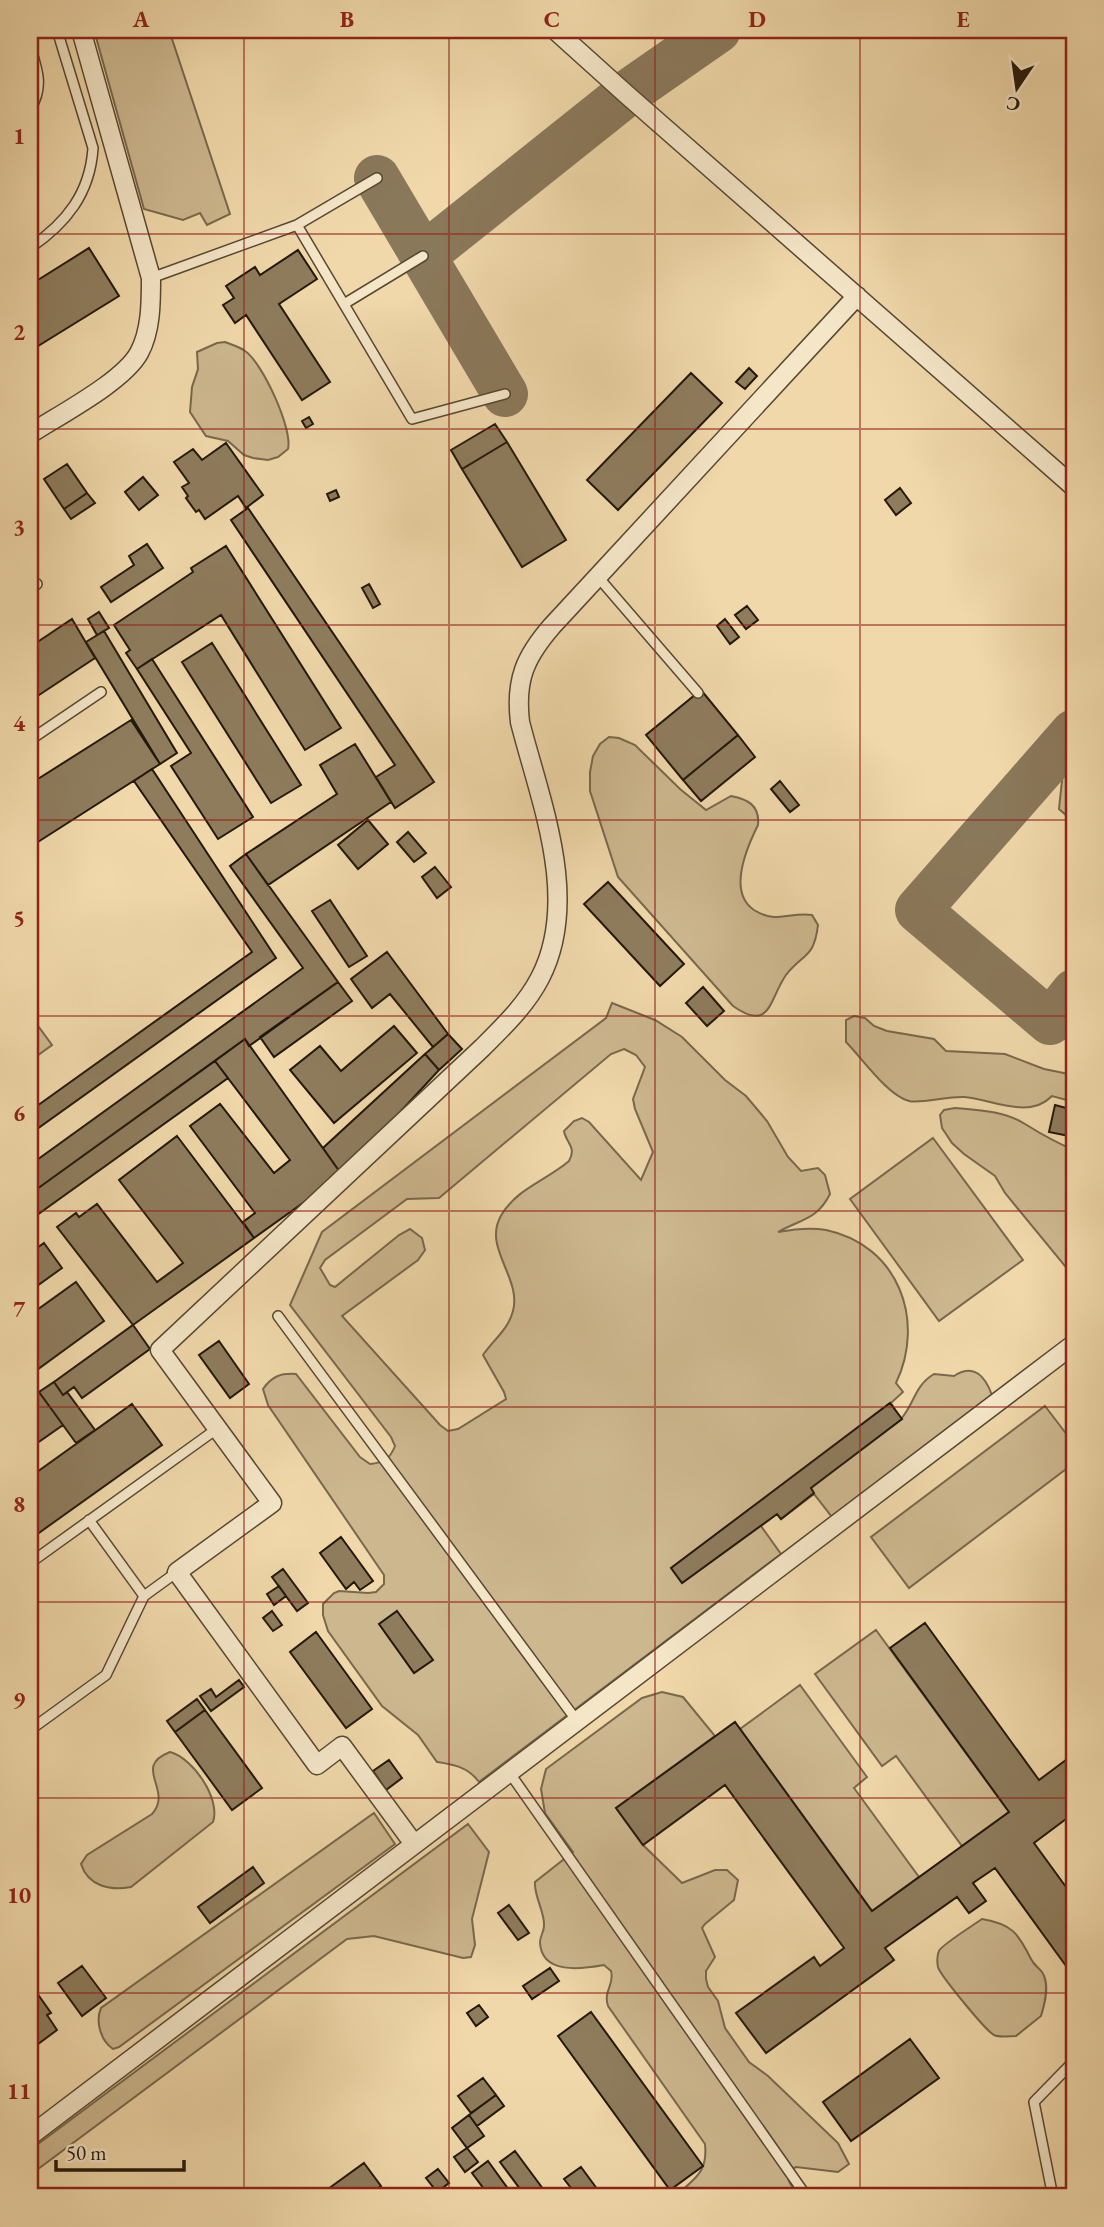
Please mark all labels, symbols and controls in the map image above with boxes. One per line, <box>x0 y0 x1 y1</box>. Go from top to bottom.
text: A <box>132 4 150 34</box>
text: B <box>340 4 354 34</box>
text: C <box>544 4 560 34</box>
text: D <box>748 4 766 34</box>
text: E <box>956 4 970 34</box>
north arrow <box>982 52 1052 122</box>
text: С <box>1004 90 1023 118</box>
text: 1 <box>13 121 25 151</box>
text: 2 <box>13 317 25 347</box>
text: 3 <box>13 512 25 542</box>
text: 4 <box>13 708 26 738</box>
text: 5 <box>13 903 25 933</box>
text: 6 <box>13 1098 25 1128</box>
text: 7 <box>13 1294 26 1324</box>
text: 8 <box>13 1489 25 1519</box>
text: 9 <box>13 1685 25 1715</box>
text: 10 <box>7 1880 31 1910</box>
text: 11 <box>7 2076 31 2106</box>
scale bar <box>56 2129 184 2173</box>
text: 50 m <box>66 2139 107 2166</box>

